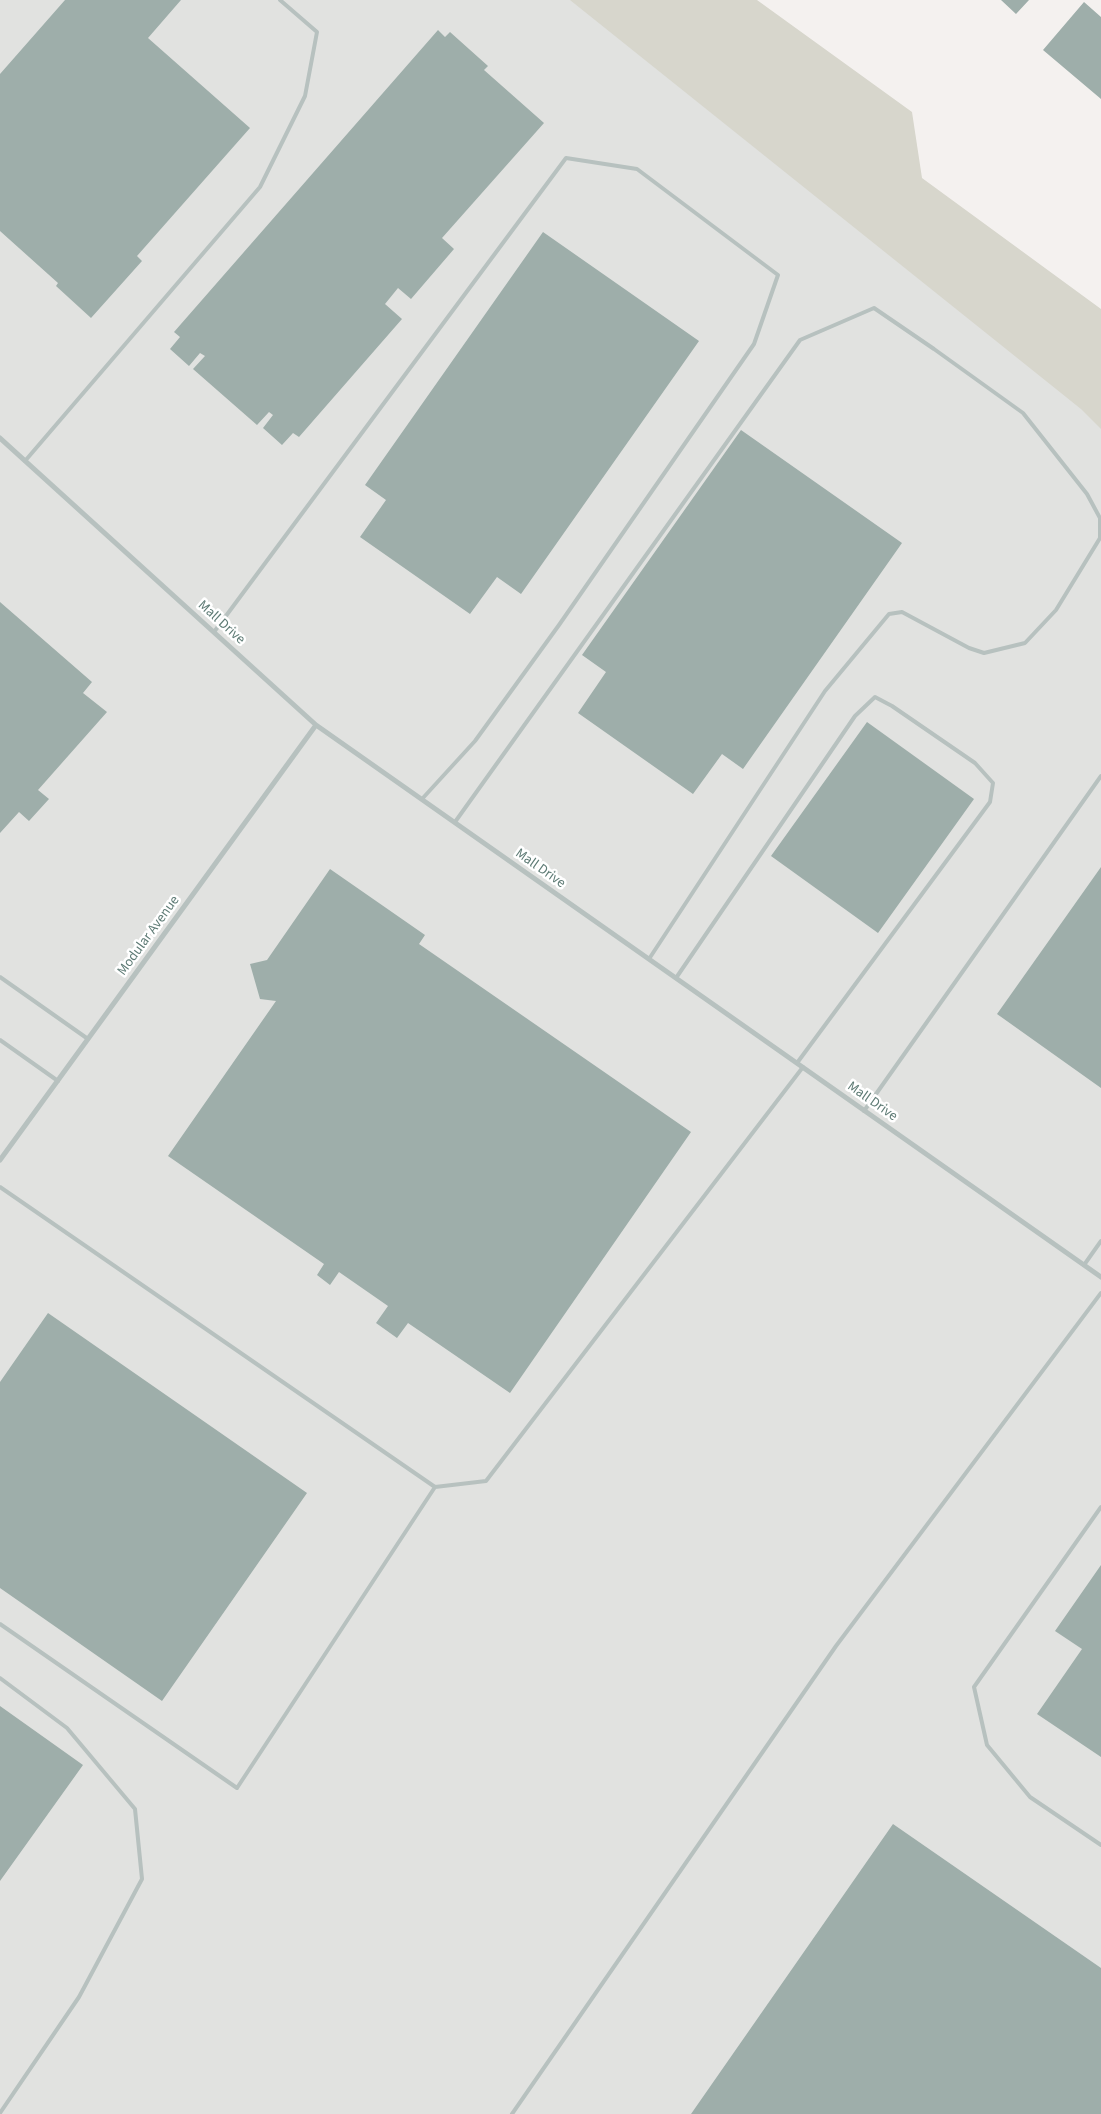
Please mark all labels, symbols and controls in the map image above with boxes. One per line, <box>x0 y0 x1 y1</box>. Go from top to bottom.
street label: Mall Drive <box>194 598 248 648</box>
street label: Mall Drive <box>512 846 568 892</box>
street label: Modular Avenue <box>114 893 184 979</box>
street label: Mall Drive <box>844 1079 900 1125</box>

